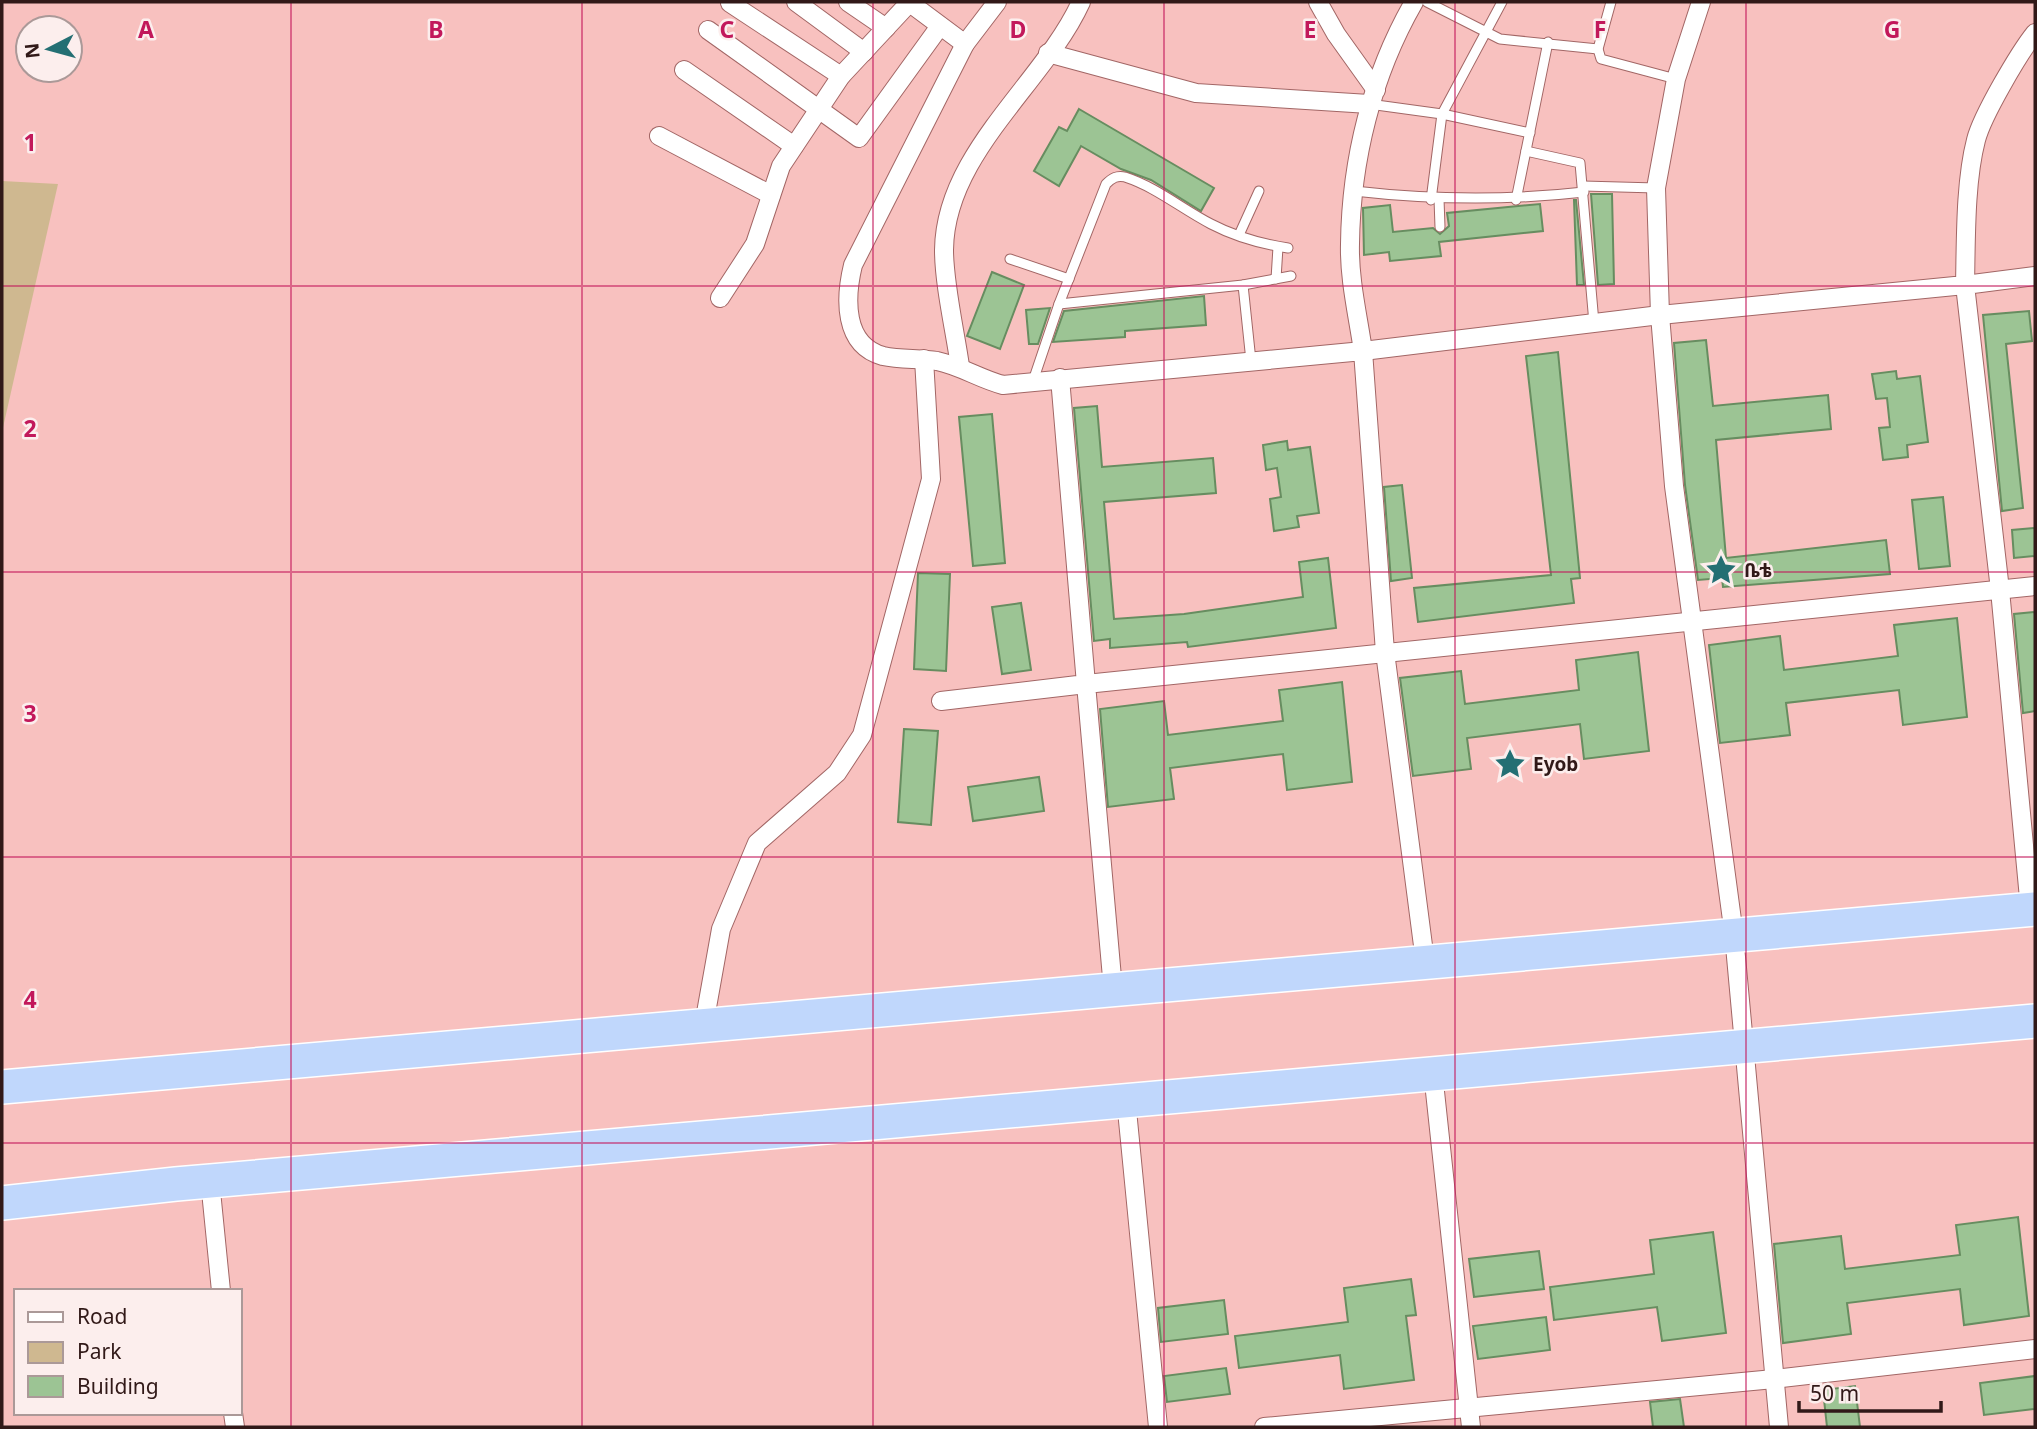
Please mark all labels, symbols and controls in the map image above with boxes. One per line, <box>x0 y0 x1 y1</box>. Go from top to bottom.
text: A <box>138 13 154 45</box>
text: B <box>428 13 444 45</box>
text: C <box>720 13 735 45</box>
text: D <box>1010 13 1026 45</box>
text: E <box>1304 13 1316 45</box>
text: F <box>1594 13 1606 45</box>
text: G <box>1884 13 1900 45</box>
north arrow <box>14 14 84 84</box>
text: N <box>18 42 46 60</box>
text: 1 <box>23 126 37 158</box>
text: 2 <box>23 412 37 444</box>
place icon: ቤቴ <box>1704 553 1738 587</box>
place label: ቤቴ <box>1744 557 1772 583</box>
text: 3 <box>23 697 37 729</box>
place icon: Eyob <box>1493 747 1527 781</box>
place label: Eyob <box>1533 751 1578 777</box>
text: 4 <box>23 983 37 1015</box>
legend <box>14 1289 242 1415</box>
text: Road <box>77 1302 127 1330</box>
text: Park <box>77 1337 122 1365</box>
scale bar <box>1799 1370 1941 1414</box>
text: Building <box>77 1372 159 1400</box>
text: 50 m <box>1810 1379 1859 1407</box>

